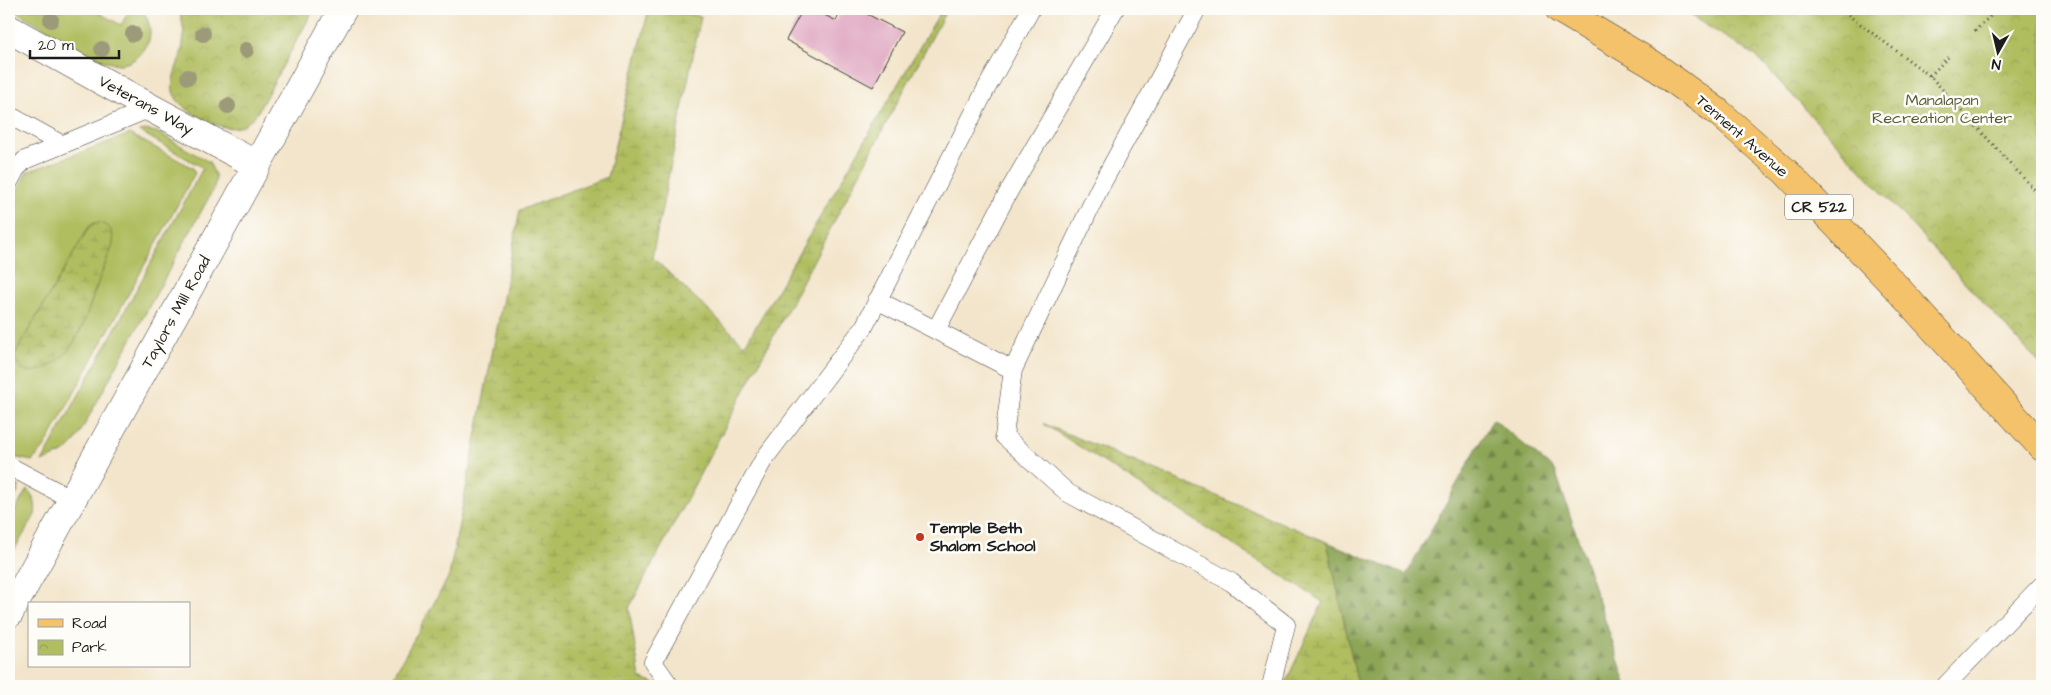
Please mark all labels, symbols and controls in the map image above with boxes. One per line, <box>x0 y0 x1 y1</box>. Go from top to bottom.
scale bar <box>30 28 119 60</box>
north arrow <box>1974 28 2024 78</box>
text: 20 m <box>38 35 74 56</box>
text: N <box>1990 53 2002 74</box>
street label: Veterans Way <box>94 70 198 141</box>
park label: Manalapan Recreation Center <box>1872 89 2012 129</box>
street label: Tennent Avenue <box>1691 90 1793 183</box>
road number: CR 522 <box>1785 194 1853 220</box>
street label: Taylors Mill Road <box>136 252 217 373</box>
place label: Temple Beth Shalom School <box>929 517 1036 557</box>
marker: Temple Beth Shalom School <box>914 531 926 543</box>
legend <box>28 602 190 668</box>
text: Road <box>72 613 107 634</box>
text: Park <box>72 637 107 658</box>

